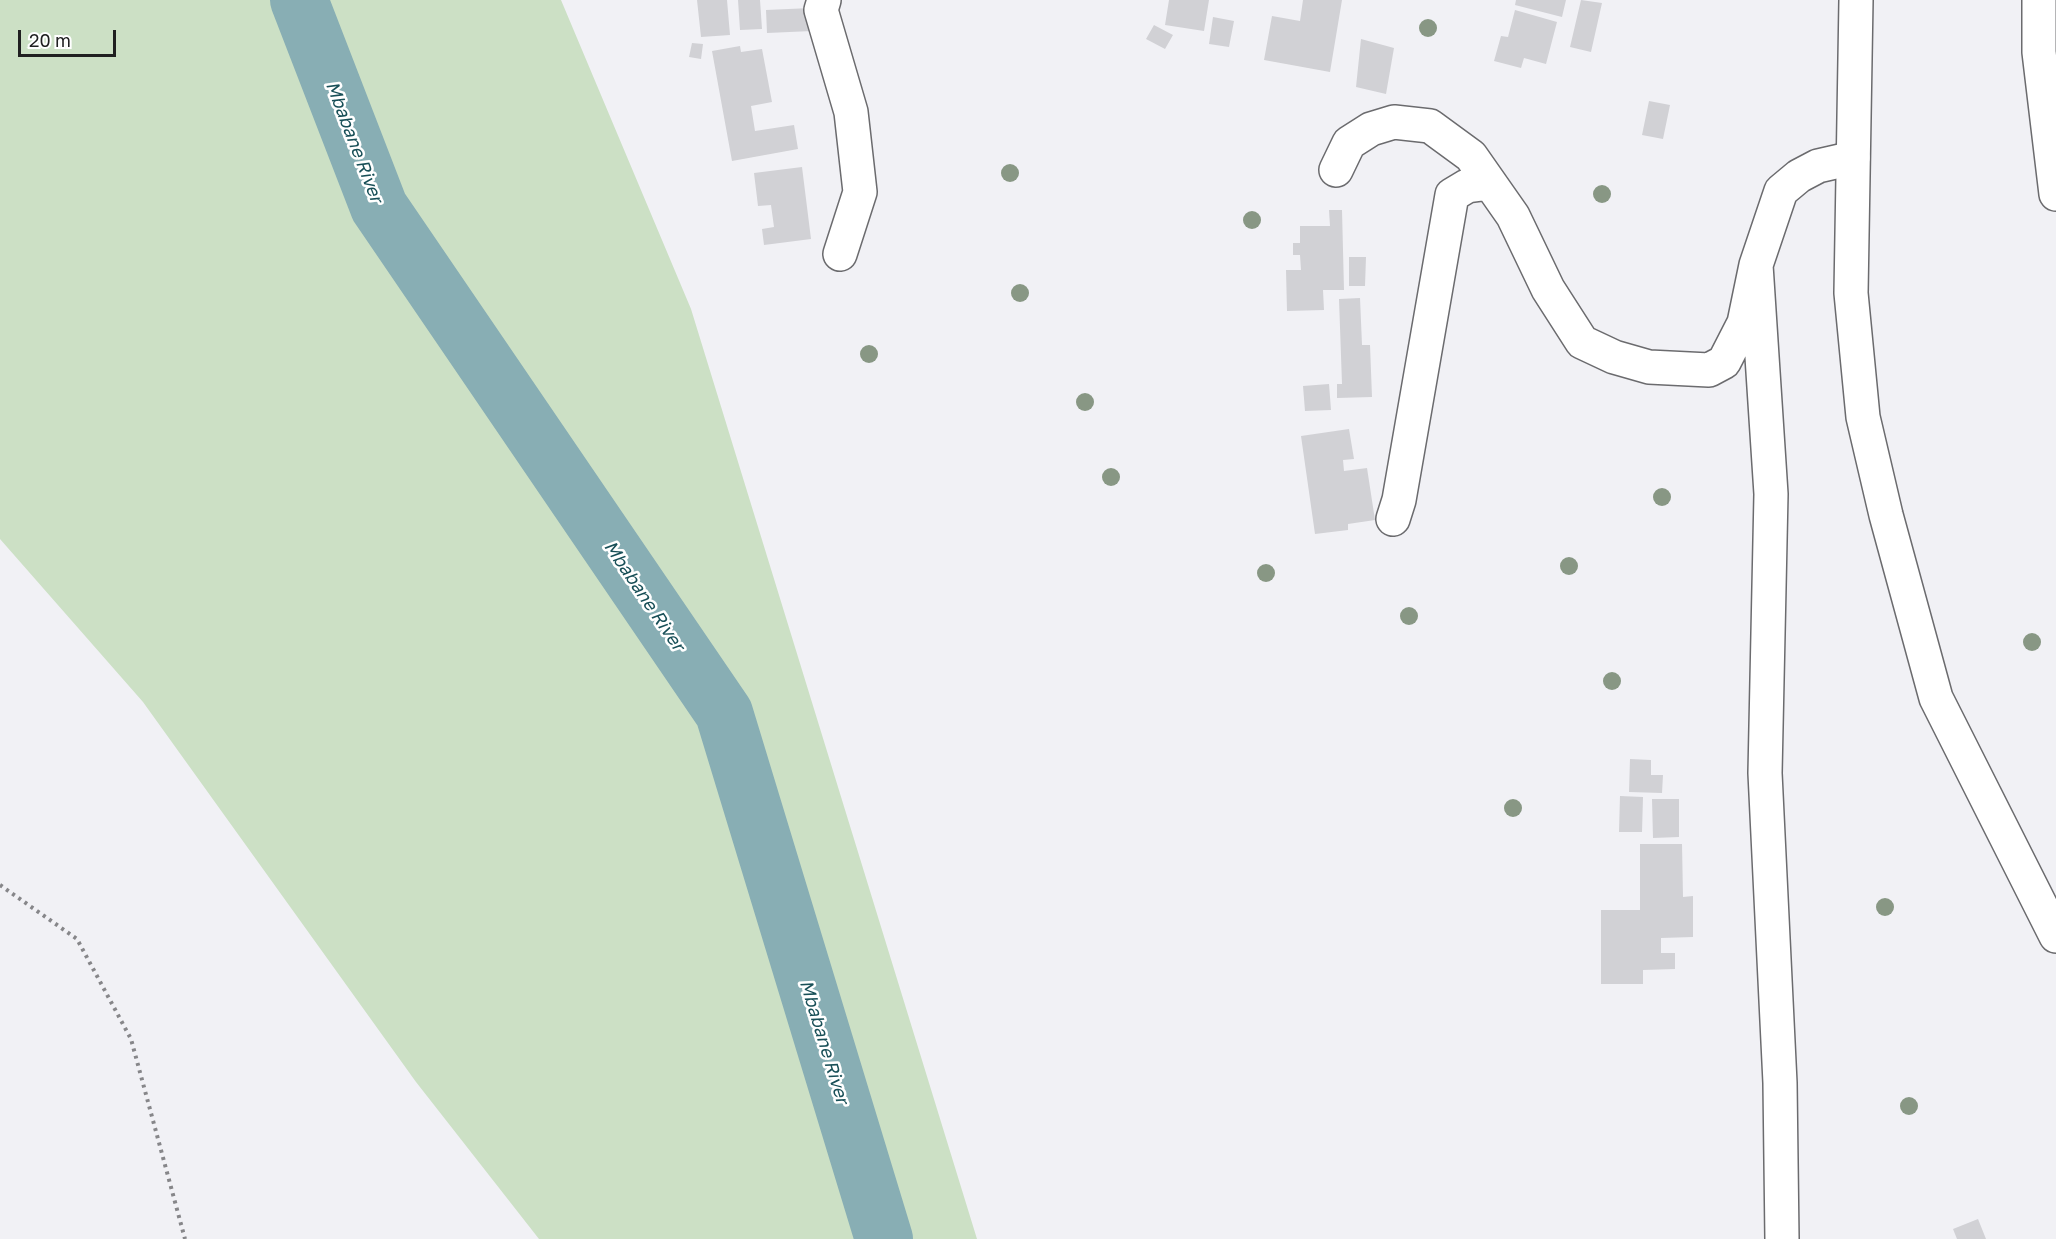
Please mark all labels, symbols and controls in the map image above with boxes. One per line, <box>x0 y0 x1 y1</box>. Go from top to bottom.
scale bar <box>21 18 118 56</box>
text: 20 m <box>29 29 71 51</box>
water label: Mbabane River <box>321 78 387 206</box>
water label: Mbabane River <box>599 537 689 655</box>
water label: Mbabane River <box>795 978 853 1106</box>

